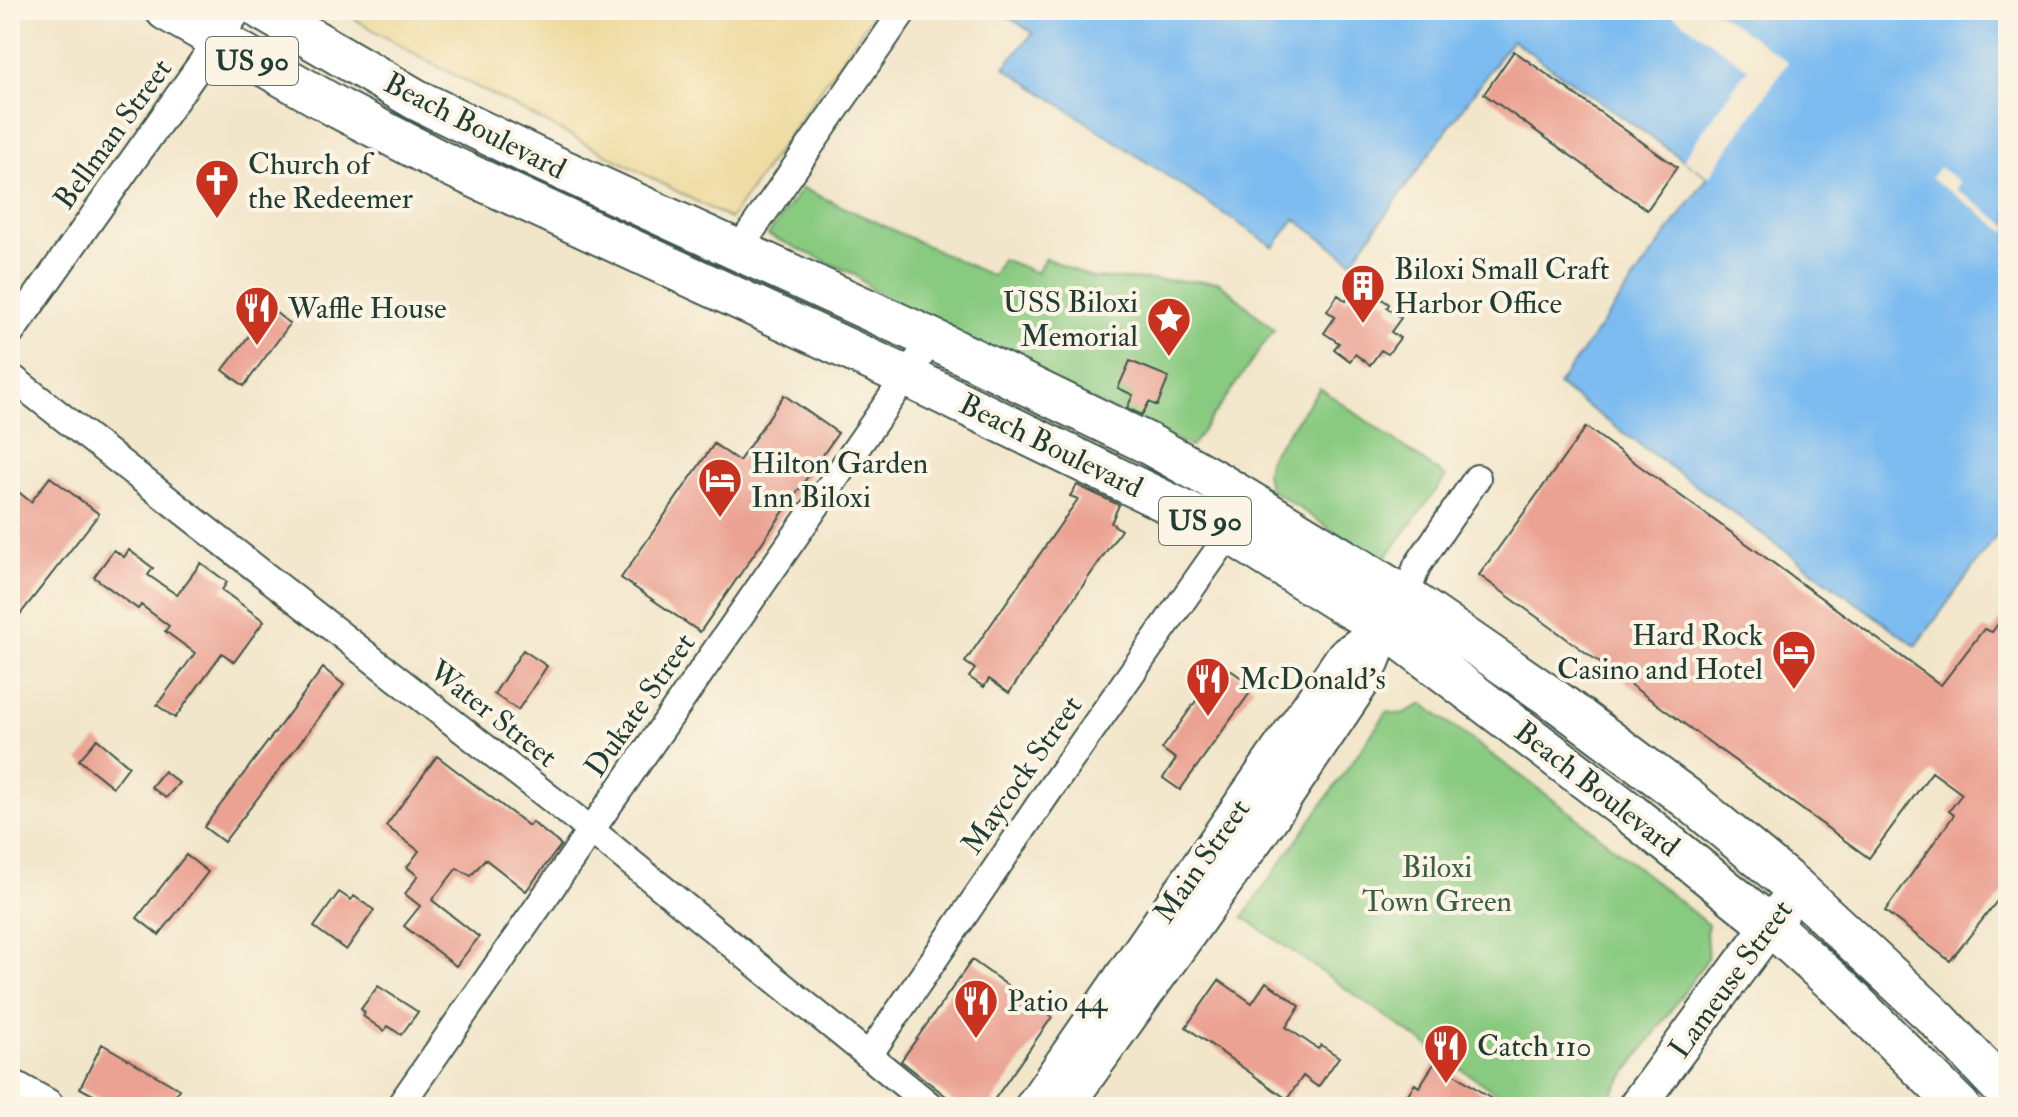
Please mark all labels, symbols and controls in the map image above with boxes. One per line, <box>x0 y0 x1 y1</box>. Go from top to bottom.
road number: US 90 <box>206 37 298 85</box>
street label: Bellman Street <box>46 51 180 217</box>
street label: Beach Boulevard <box>378 64 572 188</box>
place label: Church of the Redeemer <box>248 146 413 217</box>
church icon: Church of the Redeemer <box>193 157 241 220</box>
place label: Biloxi Small Craft Harbor Office <box>1394 251 1610 322</box>
building icon: Biloxi Small Craft Harbor Office <box>1339 262 1387 325</box>
restaurant icon: Waffle House <box>233 284 281 347</box>
place label: USS Biloxi Memorial <box>1003 284 1138 355</box>
place label: Waffle House <box>287 290 447 327</box>
place icon: USS Biloxi Memorial <box>1145 295 1193 358</box>
street label: Beach Boulevard <box>953 386 1149 506</box>
place label: Hilton Garden Inn Biloxi <box>751 445 928 516</box>
hotel icon: Hilton Garden Inn Biloxi <box>696 456 744 519</box>
road number: US 90 <box>1159 497 1251 545</box>
place label: Hard Rock Casino and Hotel <box>1557 617 1763 688</box>
street label: Dukate Street <box>577 626 703 784</box>
hotel icon: Hard Rock Casino and Hotel <box>1770 628 1818 691</box>
street label: Water Street <box>421 652 565 776</box>
restaurant icon: McDonald's <box>1184 655 1232 718</box>
place label: McDonald's <box>1239 661 1386 698</box>
street label: Maycock Street <box>954 688 1090 862</box>
street label: Beach Boulevard <box>1507 713 1687 865</box>
street label: Main Street <box>1146 791 1258 930</box>
park label: Biloxi Town Green <box>1362 849 1512 920</box>
street label: Lameuse Street <box>1661 892 1801 1065</box>
restaurant icon: Patio 44 <box>952 977 1000 1040</box>
place label: Patio 44 <box>1007 983 1109 1020</box>
restaurant icon: Catch 110 <box>1422 1022 1470 1085</box>
place label: Catch 110 <box>1477 1028 1592 1065</box>

